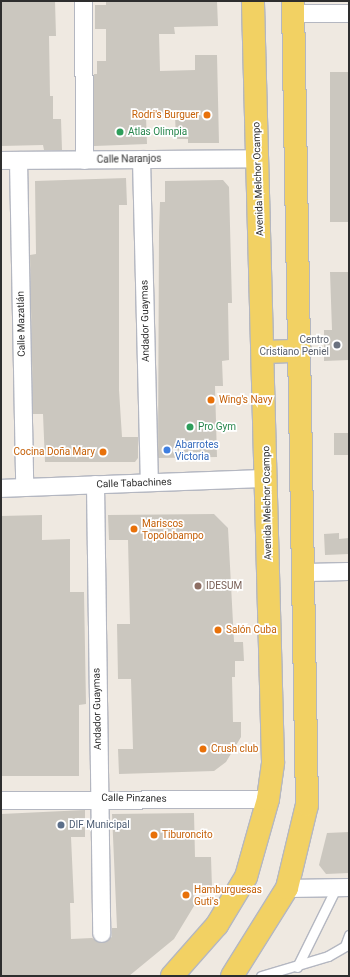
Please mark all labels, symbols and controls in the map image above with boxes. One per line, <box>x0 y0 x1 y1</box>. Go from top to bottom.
place label: Rodri's Burguer <box>132 109 199 121</box>
marker: Rodri's Burguer <box>202 110 212 120</box>
street label: Avenida Melchor Ocampo <box>250 122 266 236</box>
place label: Atlas Olimpia <box>128 126 187 138</box>
marker: Atlas Olimpia <box>115 127 125 137</box>
street label: Calle Naranjos <box>97 152 161 166</box>
street label: Andador Guaymas <box>138 280 152 362</box>
street label: Calle Mazatlán <box>14 291 28 357</box>
place label: Centro Cristiano Peniel <box>259 333 329 356</box>
marker: Centro Cristiano Peniel <box>332 340 342 350</box>
place label: Wing's Navy <box>219 394 273 406</box>
marker: Wing's Navy <box>206 395 216 405</box>
place label: Pro Gym <box>198 421 236 433</box>
marker: Pro Gym <box>185 422 195 432</box>
place label: Abarrotes Victoria <box>175 438 219 462</box>
marker: Abarrotes Victoria <box>162 445 172 455</box>
place label: Cocina Doña Mary <box>14 446 95 458</box>
street label: Avenida Melchor Ocampo <box>260 446 274 560</box>
marker: Cocina Doña Mary <box>98 447 108 457</box>
street label: Calle Tabachines <box>96 476 172 490</box>
place label: Mariscos Topolobampo <box>142 517 204 540</box>
marker: Mariscos Topolobampo <box>129 524 139 534</box>
place label: IDESUM <box>206 580 242 592</box>
marker: IDESUM <box>193 581 203 591</box>
place label: Salón Cuba <box>226 624 277 636</box>
marker: Salón Cuba <box>213 625 223 635</box>
street label: Andador Guaymas <box>90 668 104 750</box>
place label: Crush club <box>211 743 258 755</box>
marker: Crush club <box>198 744 208 754</box>
street label: Calle Pinzanes <box>101 791 167 805</box>
place label: DIF Municipal <box>69 819 130 831</box>
marker: DIF Municipal <box>56 820 66 830</box>
place label: Tiburoncito <box>162 829 213 841</box>
marker: Tiburoncito <box>149 830 159 840</box>
place label: Hamburguesas Guti's <box>194 883 262 906</box>
marker: Hamburguesas Guti's <box>181 890 191 900</box>

